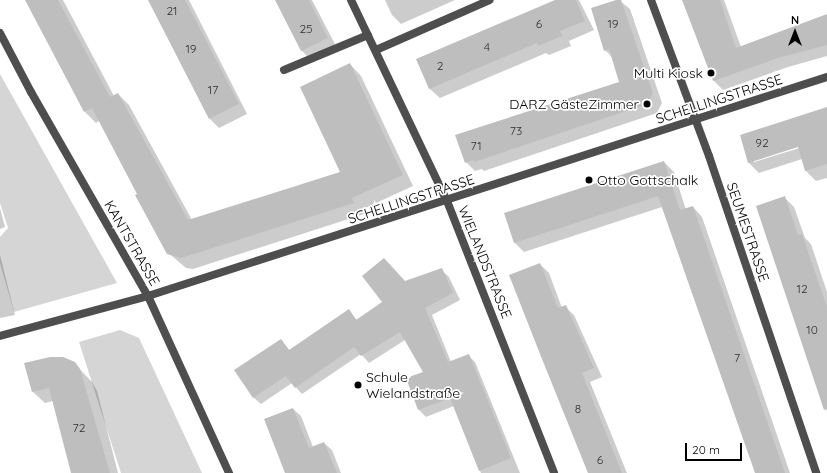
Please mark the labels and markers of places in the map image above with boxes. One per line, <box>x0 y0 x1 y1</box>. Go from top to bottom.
place label: Multi Kiosk <box>634 65 703 81</box>
marker: Multi Kiosk <box>706 68 716 78</box>
place label: DARZ GästeZimmer <box>509 96 639 112</box>
marker: DARZ GästeZimmer <box>642 99 652 109</box>
place label: Otto Gottschalk <box>597 172 698 188</box>
marker: Otto Gottschalk <box>584 175 594 185</box>
place label: Schule Wielandstraße <box>366 369 460 402</box>
marker: Schule Wielandstraße <box>353 380 363 390</box>

